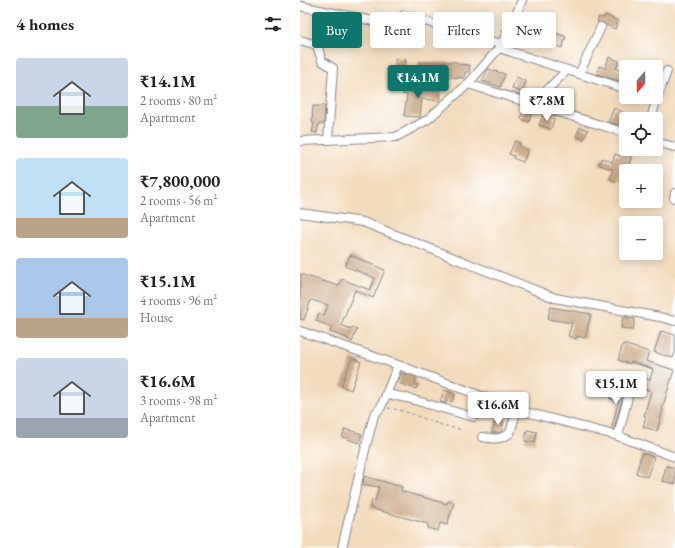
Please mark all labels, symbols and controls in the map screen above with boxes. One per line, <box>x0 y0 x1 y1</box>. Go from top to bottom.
chip: Buy <box>312 12 362 48</box>
chip: Rent <box>370 12 425 48</box>
chip: Filters <box>433 12 494 48</box>
chip: New <box>502 12 556 48</box>
text: 4 homes <box>16 13 74 35</box>
icon: filters <box>262 13 284 35</box>
north arrow <box>619 60 663 104</box>
map controls <box>619 60 663 260</box>
pin: ₹14.1M <box>385 65 451 99</box>
text: ₹14.1M <box>397 69 439 86</box>
text: ₹14.1M <box>140 70 196 92</box>
icon: home <box>48 74 96 122</box>
pin: ₹7.8M <box>519 88 575 122</box>
text: 2 rooms · 80 m² <box>140 92 217 109</box>
text: ₹7.8M <box>529 92 565 109</box>
text: Apartment <box>140 109 195 126</box>
button: locate <box>619 112 663 156</box>
button: + <box>619 164 663 208</box>
text: ₹7,800,000 <box>140 170 220 192</box>
icon: home <box>48 174 96 222</box>
text: 2 rooms · 56 m² <box>140 192 217 209</box>
text: Apartment <box>140 209 195 226</box>
button: − <box>619 216 663 260</box>
text: ₹15.1M <box>140 270 196 292</box>
icon: home <box>48 274 96 322</box>
text: 4 rooms · 96 m² <box>140 292 217 309</box>
text: House <box>140 309 173 326</box>
text: ₹16.6M <box>140 370 196 392</box>
pin: ₹15.1M <box>583 371 649 405</box>
icon: home <box>48 374 96 422</box>
text: ₹15.1M <box>595 375 637 392</box>
text: 3 rooms · 98 m² <box>140 392 217 409</box>
pin: ₹16.6M <box>465 392 531 426</box>
text: ₹16.6M <box>477 396 519 413</box>
text: Apartment <box>140 409 195 426</box>

